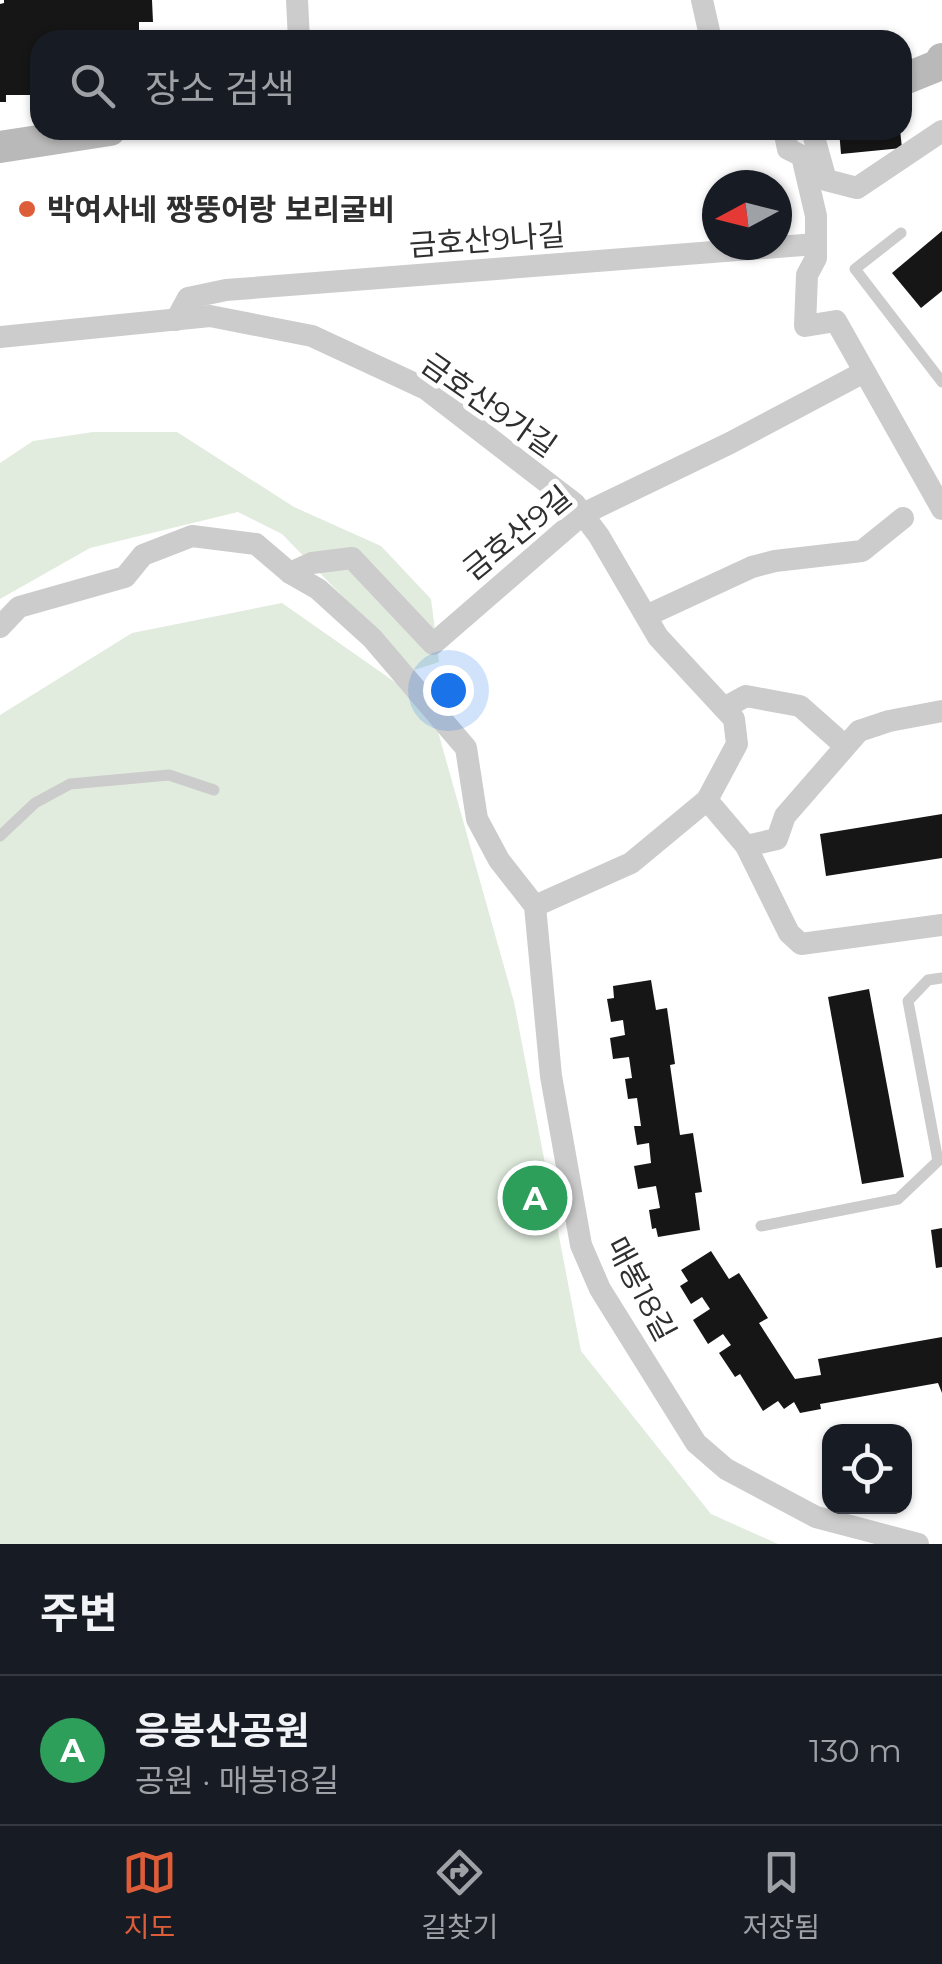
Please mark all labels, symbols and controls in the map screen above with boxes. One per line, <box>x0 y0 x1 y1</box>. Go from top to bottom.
search box <box>30 30 912 140</box>
icon: search <box>65 58 120 113</box>
text: 장소 검색 <box>145 65 295 112</box>
north arrow <box>702 170 792 260</box>
place label: 박여사네 짱뚱어랑 보리굴비 <box>47 191 395 228</box>
marker: 박여사네 짱뚱어랑 보리굴비 <box>16 198 38 220</box>
street label: 금호산9나길 <box>408 216 566 264</box>
street label: 금호산9가길 <box>414 345 564 465</box>
street label: 금호산9길 <box>455 478 579 588</box>
your location <box>423 665 474 716</box>
pin: A <box>502 1160 568 1236</box>
street label: 매봉18길 <box>598 1231 684 1347</box>
map controls <box>822 1424 912 1514</box>
button: locate <box>822 1424 912 1514</box>
text: 주변 <box>40 1587 117 1639</box>
text: 응봉산공원 <box>135 1707 310 1754</box>
text: A <box>60 1731 85 1770</box>
text: 130 m <box>809 1731 902 1770</box>
text: 공원 · 매봉18길 <box>135 1761 339 1800</box>
tab: 지도 <box>122 1845 177 1945</box>
tab: 길찾기 <box>421 1845 498 1945</box>
tab: 저장됨 <box>743 1845 820 1945</box>

